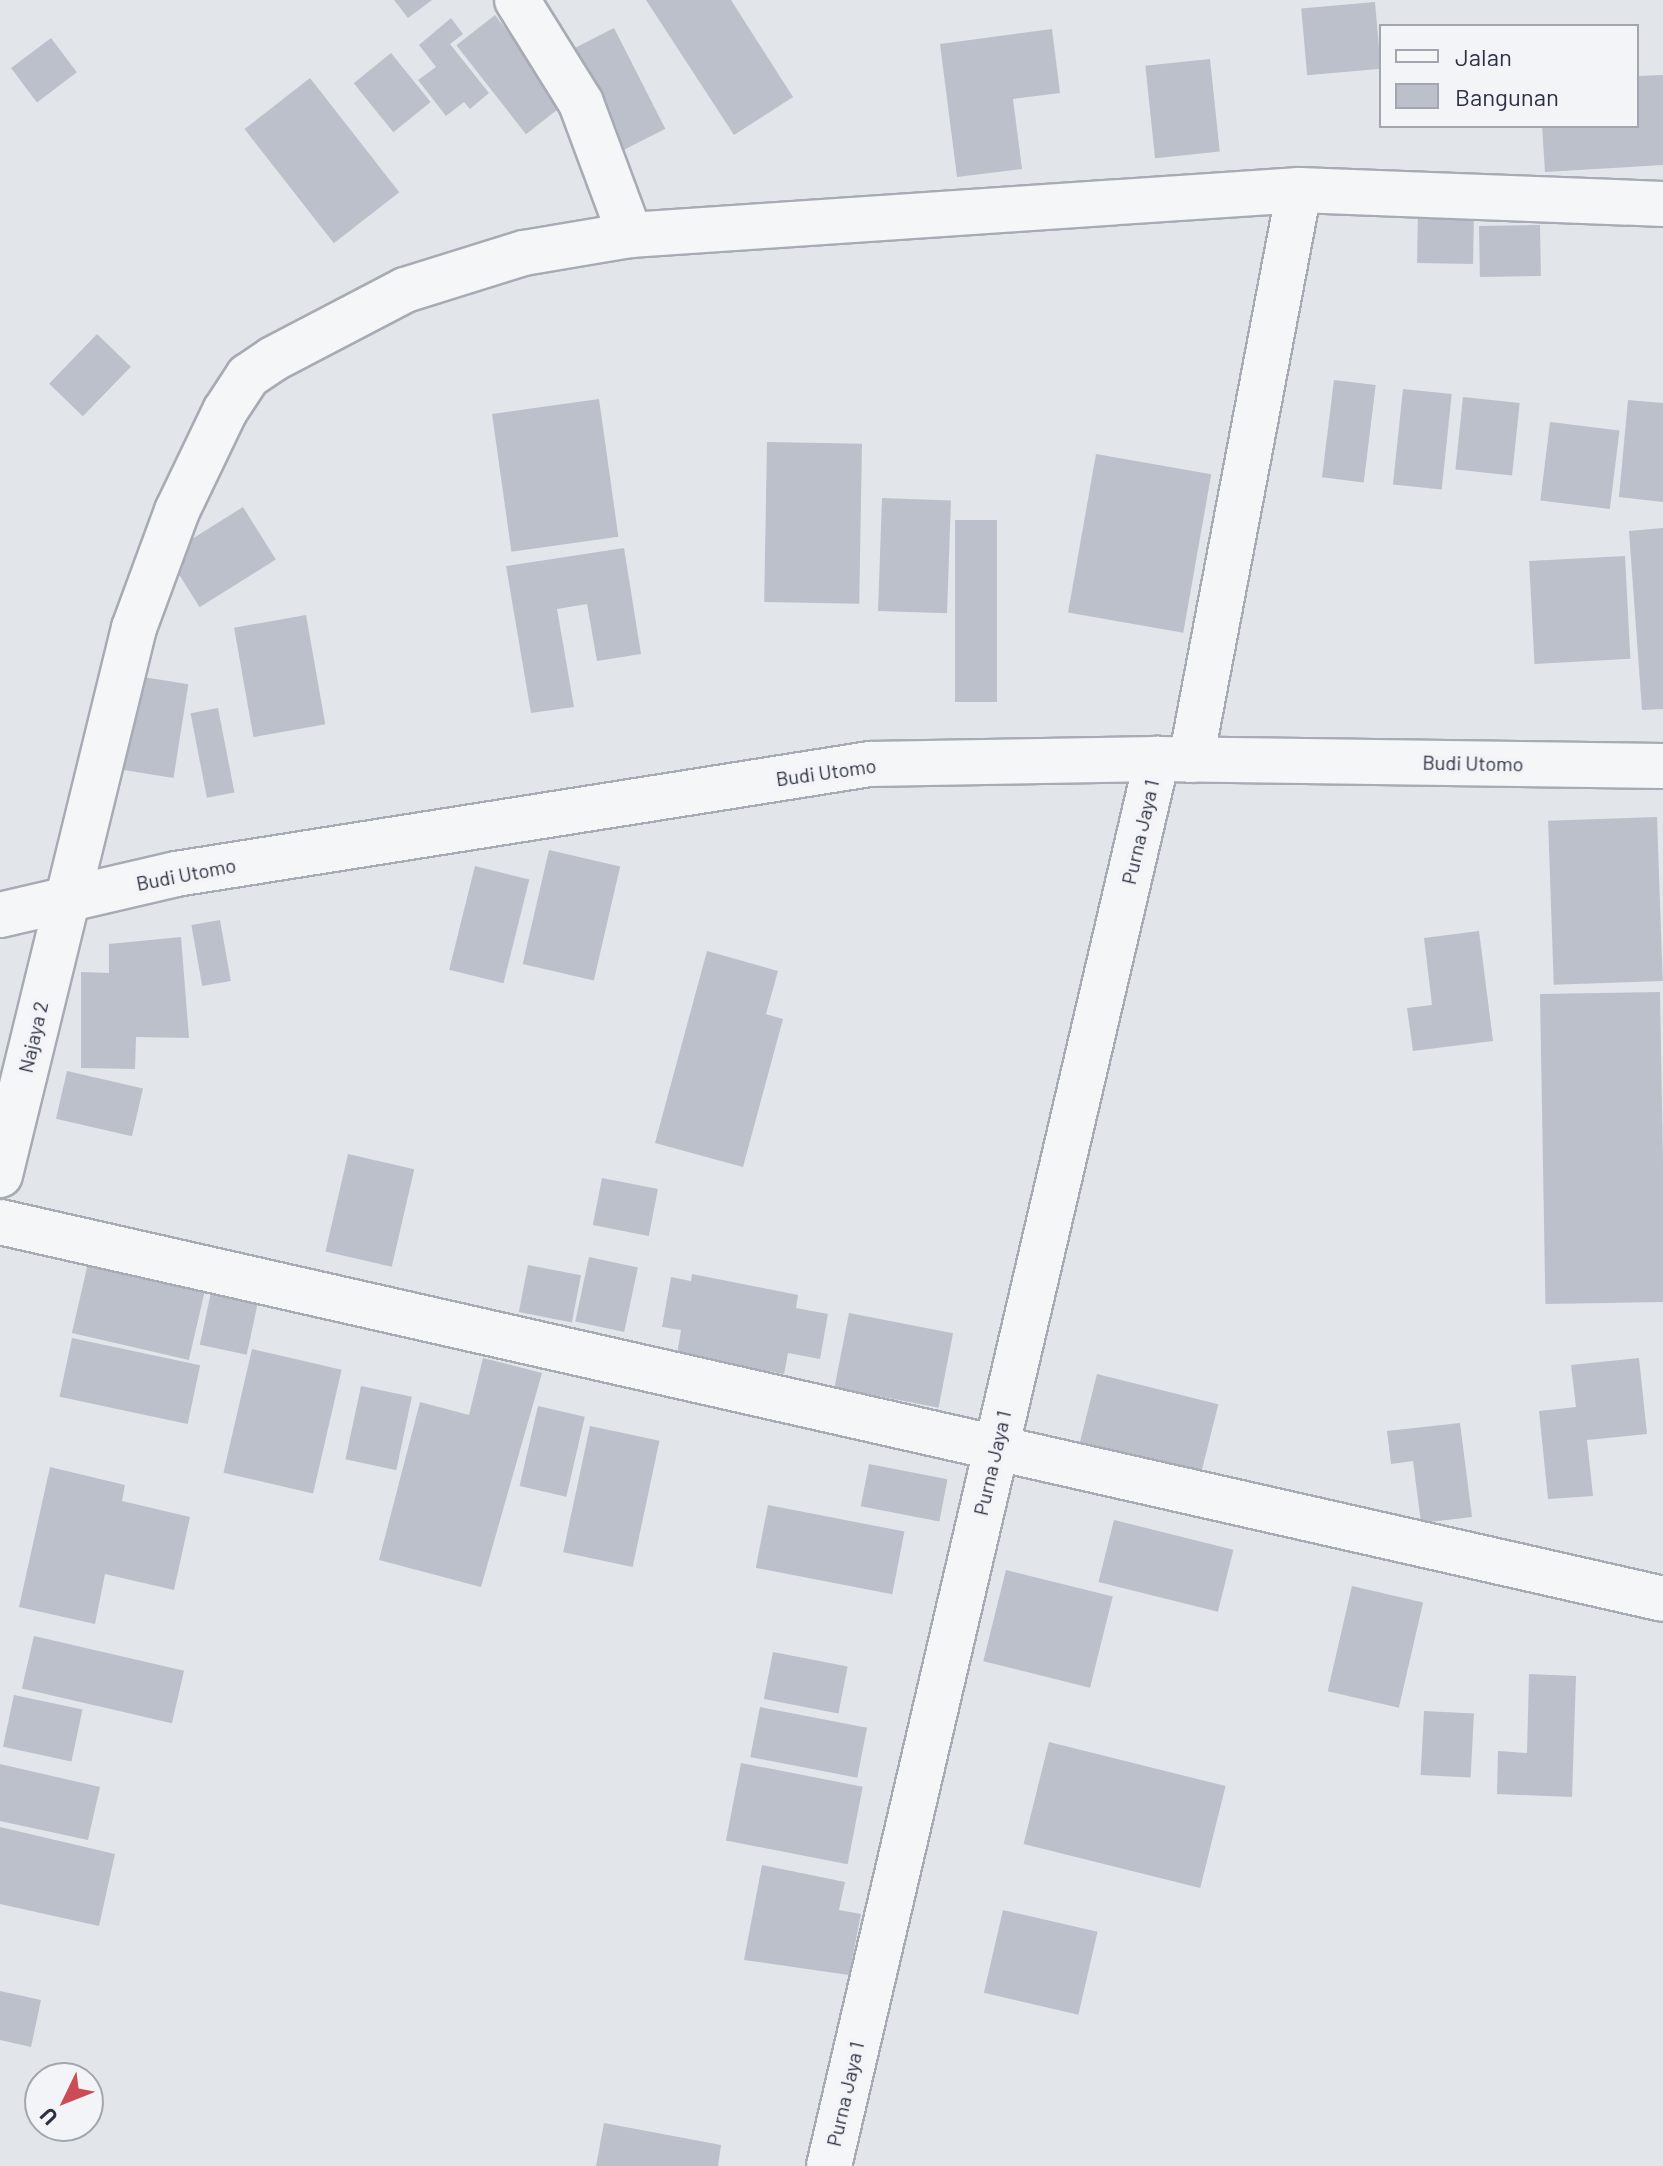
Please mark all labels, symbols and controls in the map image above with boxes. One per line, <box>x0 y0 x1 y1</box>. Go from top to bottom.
legend <box>1379 24 1639 128</box>
text: Jalan <box>1455 42 1512 71</box>
text: Bangunan <box>1455 82 1559 111</box>
street label: Budi Utomo <box>1422 750 1524 776</box>
street label: Budi Utomo <box>774 753 878 791</box>
street label: Purna Jaya 1 <box>1116 777 1164 887</box>
street label: Budi Utomo <box>134 853 238 895</box>
street label: Najaya 2 <box>13 999 53 1075</box>
street label: Purna Jaya 1 <box>968 1408 1016 1518</box>
street label: Purna Jaya 1 <box>821 2039 869 2149</box>
north arrow <box>24 2062 104 2142</box>
text: U <box>34 2103 62 2131</box>

